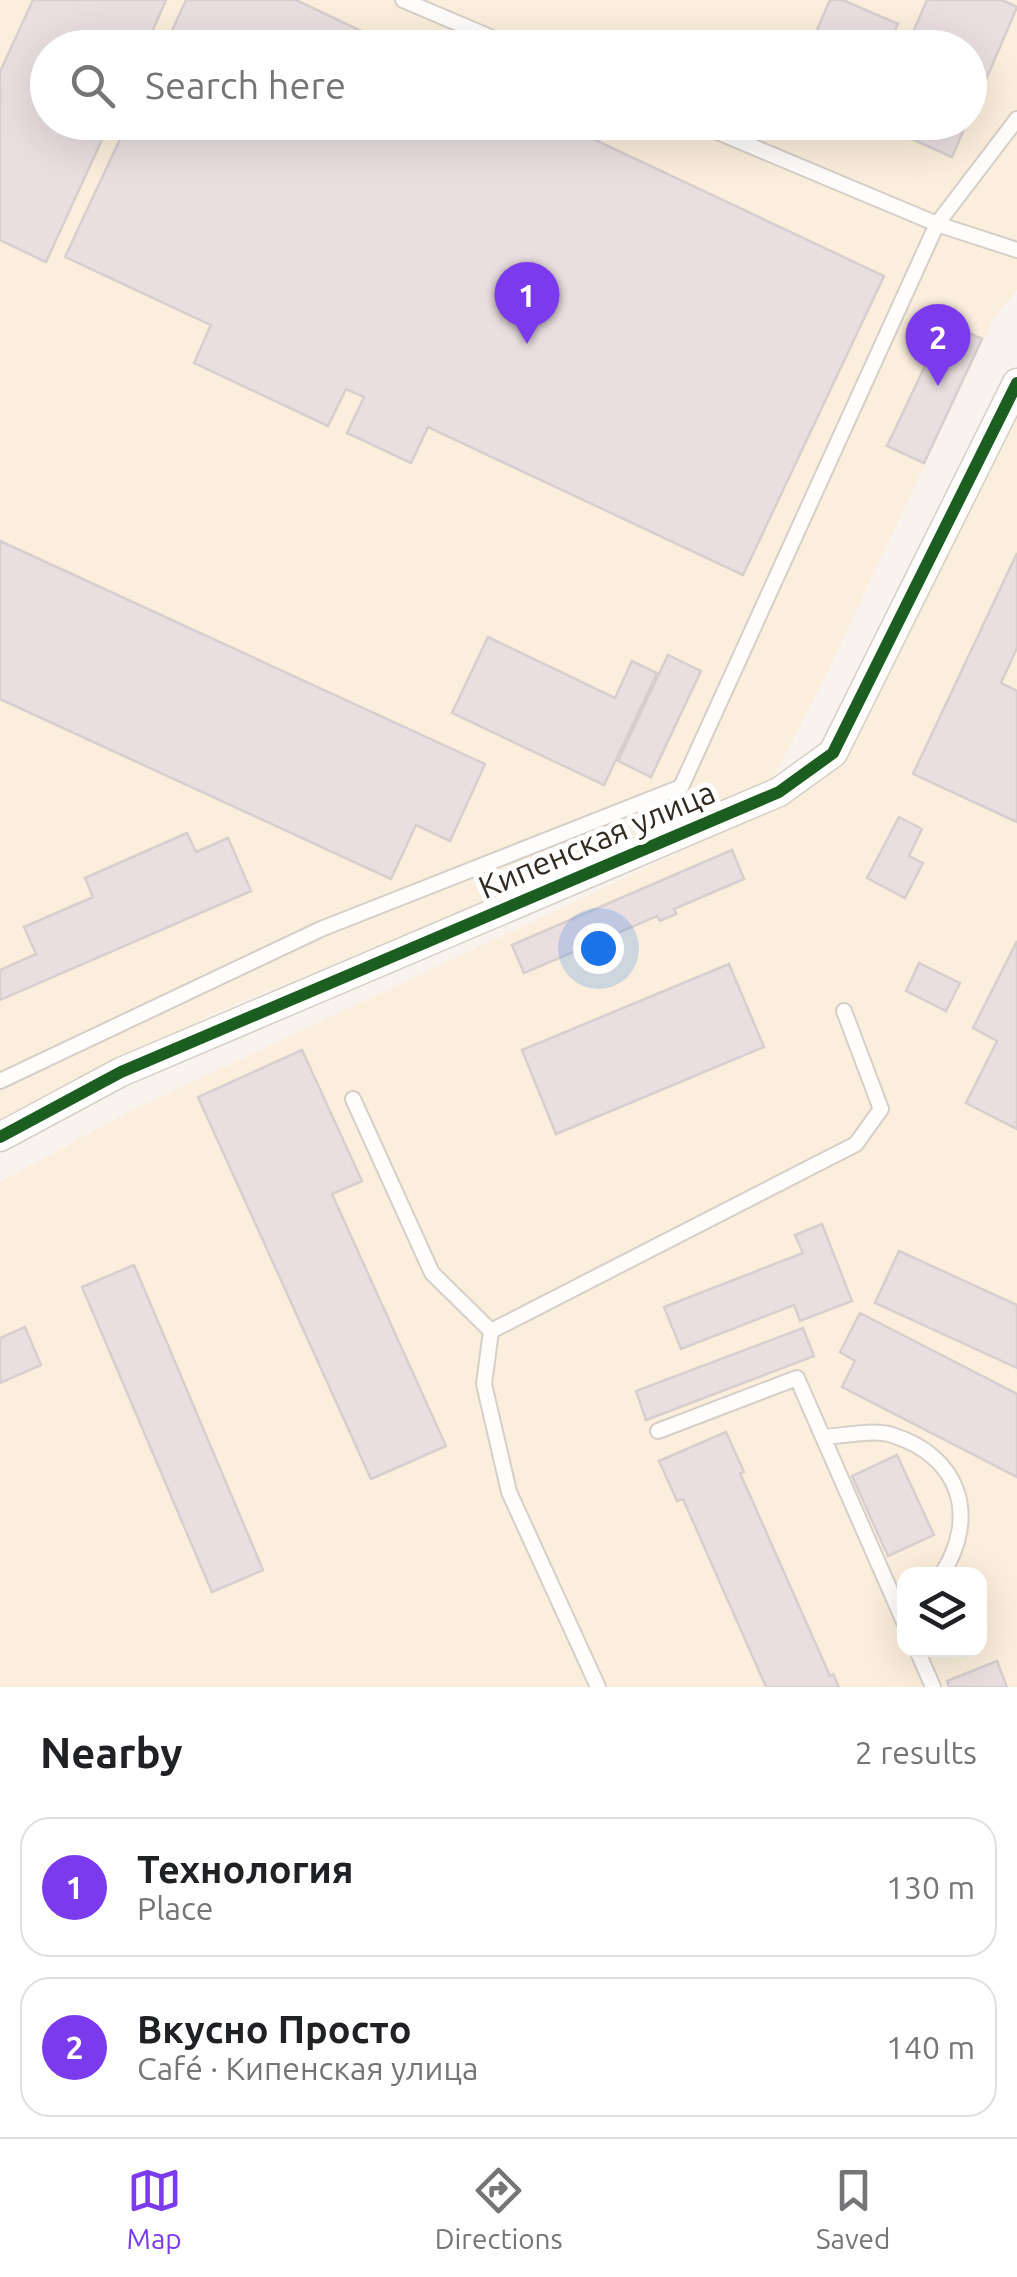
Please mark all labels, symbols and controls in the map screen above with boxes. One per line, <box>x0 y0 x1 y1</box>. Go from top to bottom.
search box <box>30 30 987 140</box>
icon: search <box>65 58 120 113</box>
text: Search here <box>145 64 346 106</box>
pin: 1 <box>494 262 560 344</box>
pin: 2 <box>906 304 970 386</box>
street label: Кипенская улица <box>473 773 720 905</box>
your location <box>573 923 624 974</box>
map controls <box>897 1567 987 1657</box>
button: layers <box>897 1567 987 1657</box>
text: Nearby <box>40 1729 183 1776</box>
text: 2 results <box>855 1734 977 1770</box>
text: Технология <box>137 1848 354 1890</box>
text: 1 <box>65 1869 84 1905</box>
text: 130 m <box>886 1869 975 1905</box>
text: Place <box>137 1890 213 1926</box>
text: Вкусно Просто <box>137 2008 412 2050</box>
text: 2 <box>65 2029 84 2065</box>
text: 140 m <box>886 2029 975 2065</box>
text: Café · Кипенская улица <box>137 2050 479 2086</box>
tab: Map <box>127 2163 182 2254</box>
tab: Directions <box>435 2163 563 2254</box>
tab: Saved <box>816 2163 890 2254</box>

